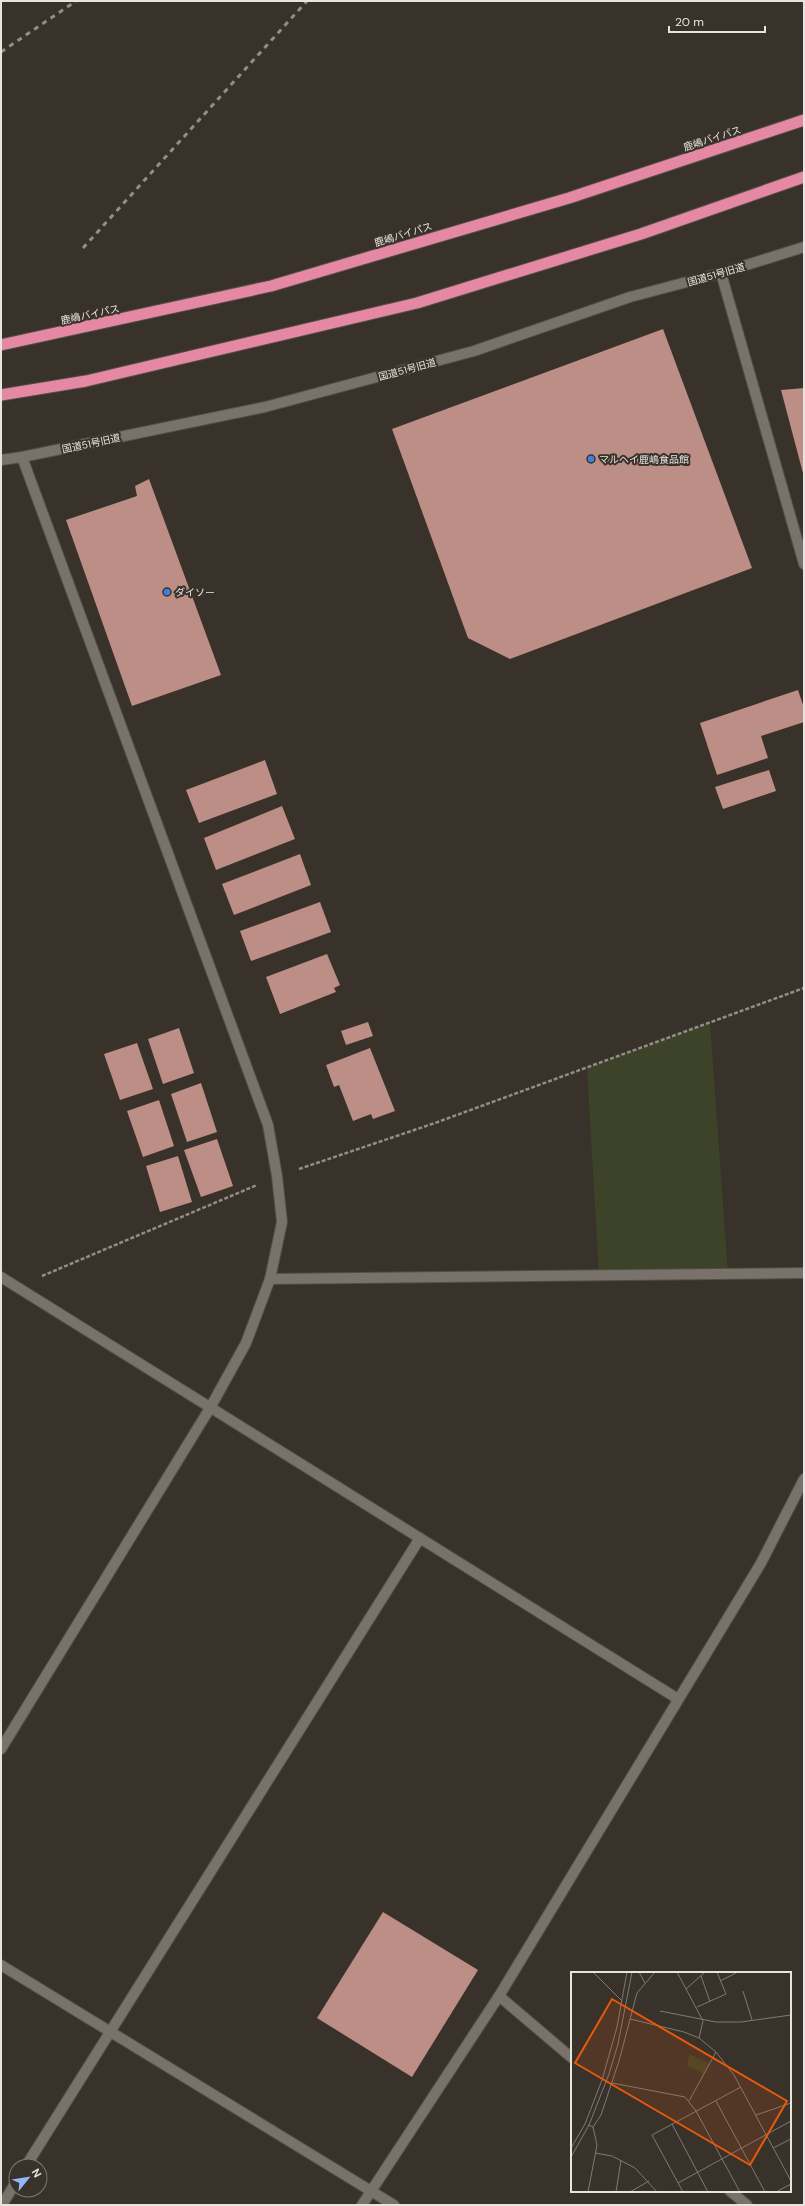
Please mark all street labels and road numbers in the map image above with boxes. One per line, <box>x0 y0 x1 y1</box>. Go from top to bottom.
street label: 鹿嶋バイパス <box>682 123 743 154</box>
street label: 鹿嶋バイパス <box>373 220 434 249</box>
street label: 国道51号旧道 <box>686 260 746 289</box>
street label: 鹿嶋バイパス <box>59 302 121 327</box>
street label: 国道51号旧道 <box>377 356 437 383</box>
street label: 国道51号旧道 <box>61 431 121 456</box>

